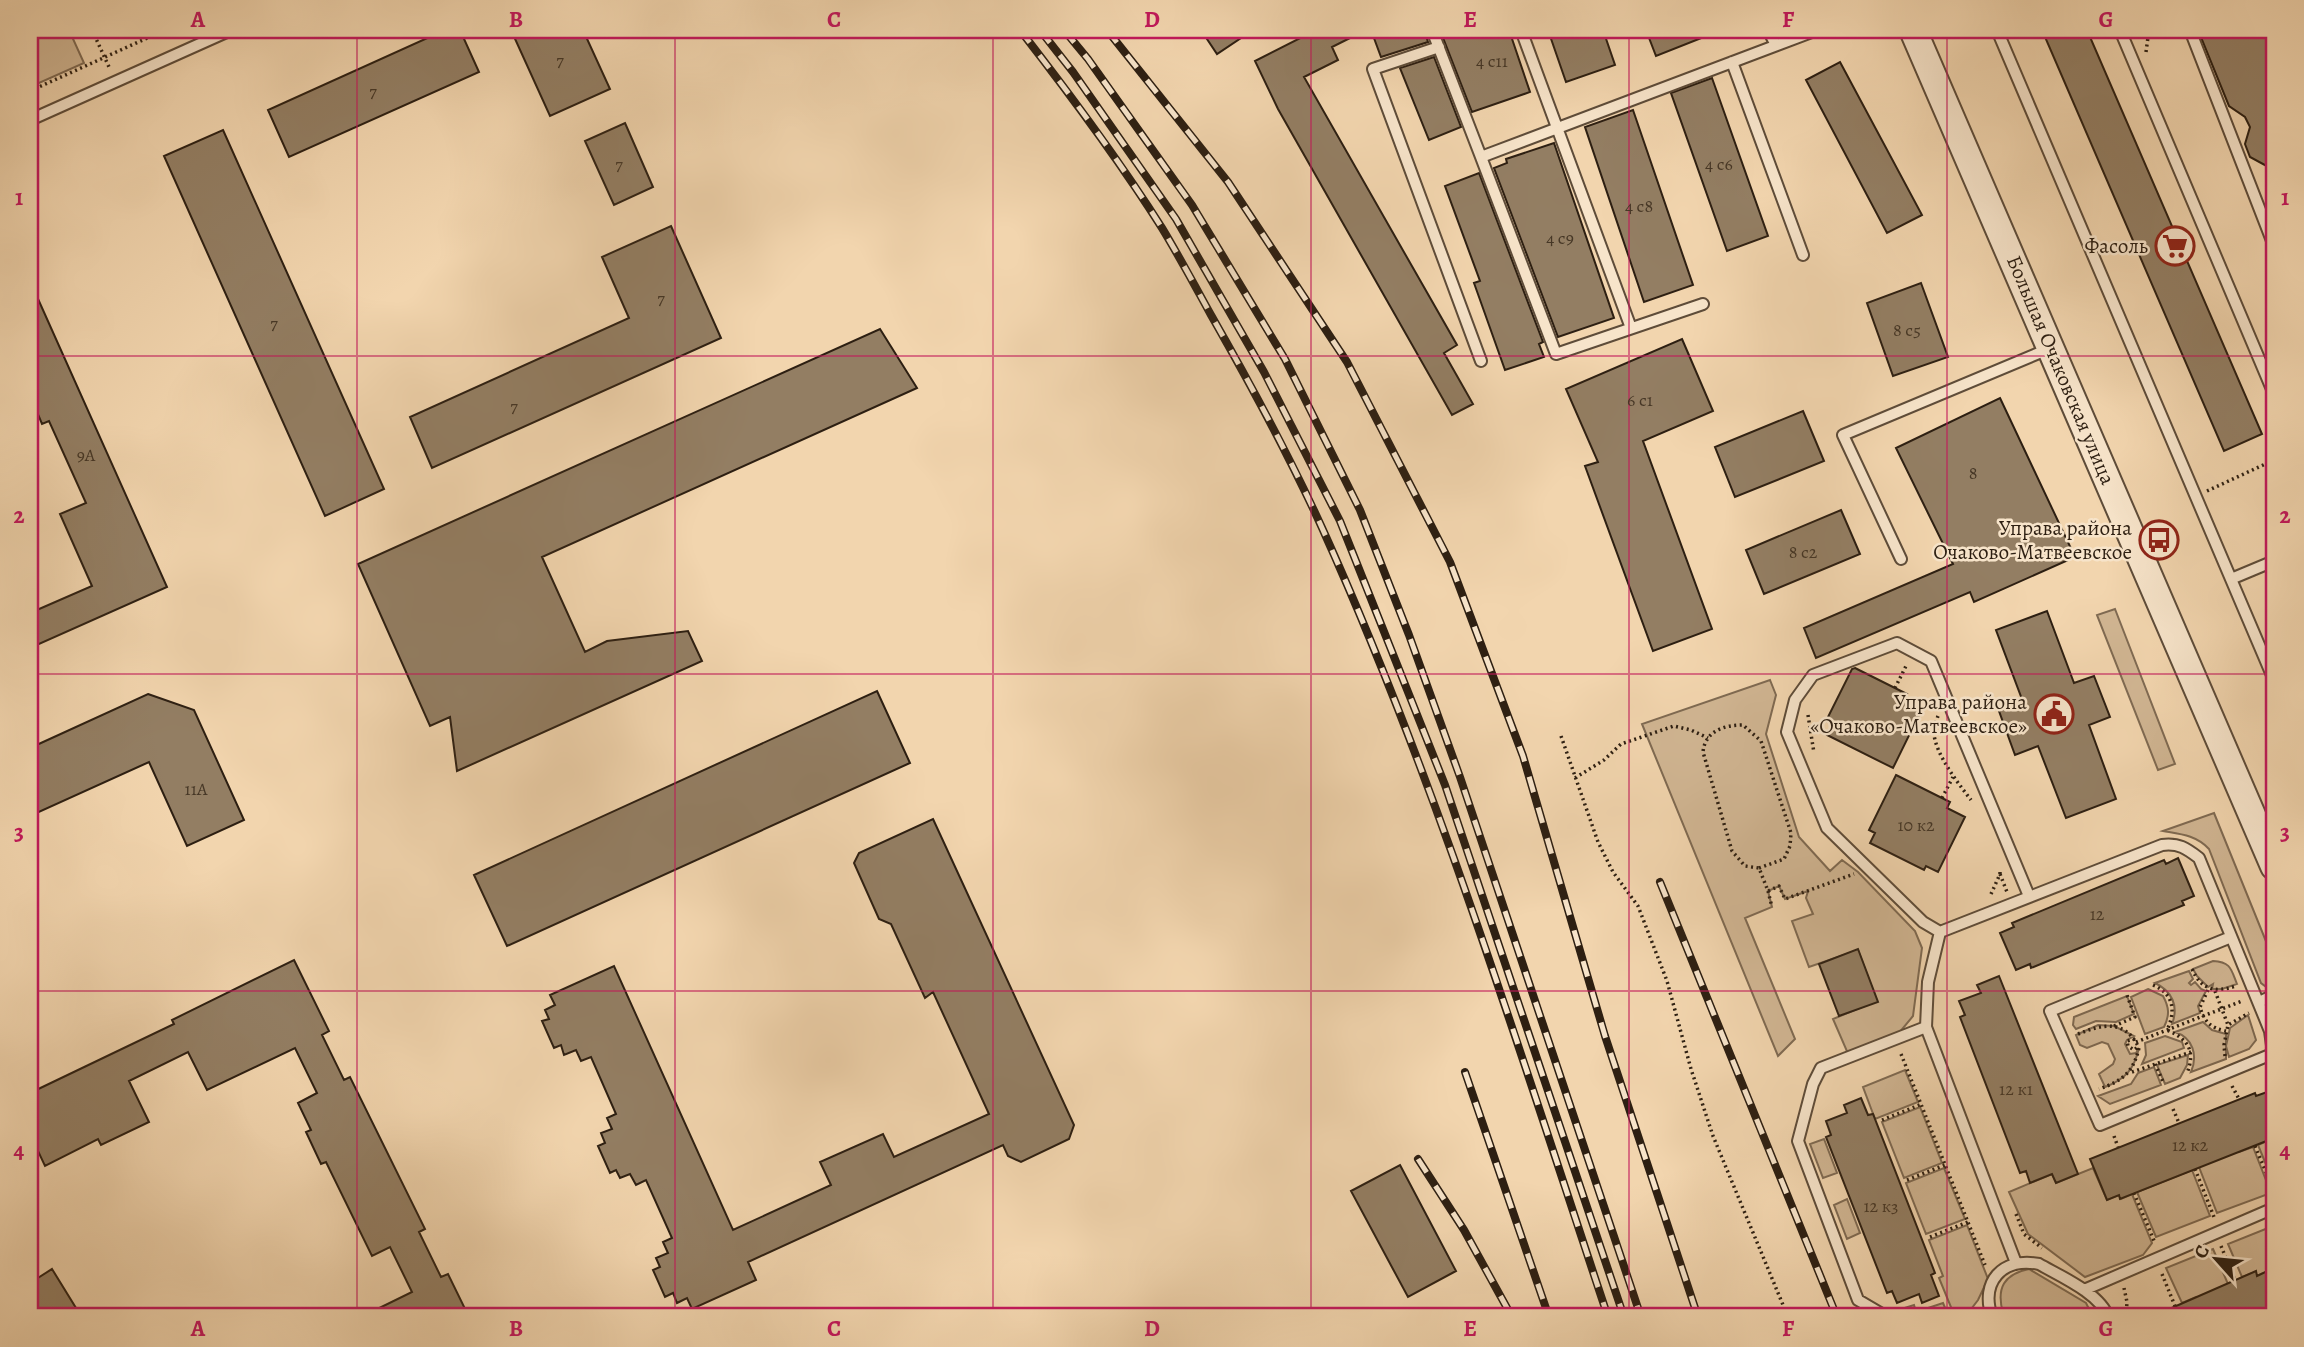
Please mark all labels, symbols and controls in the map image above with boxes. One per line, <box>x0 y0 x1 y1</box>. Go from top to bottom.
text: A <box>190 4 206 35</box>
text: B <box>509 4 523 35</box>
text: C <box>827 4 841 35</box>
text: D <box>1144 4 1160 35</box>
text: E <box>1463 4 1477 35</box>
text: F <box>1782 4 1795 35</box>
text: G <box>2098 4 2114 35</box>
house number: 7 <box>556 48 564 72</box>
house number: 4 с11 <box>1476 49 1508 73</box>
house number: 7 <box>369 79 377 103</box>
house number: 7 <box>615 152 623 176</box>
house number: 4 с6 <box>1705 152 1733 176</box>
text: 1 <box>15 182 23 213</box>
text: 1 <box>2281 182 2289 213</box>
house number: 4 с8 <box>1625 194 1653 218</box>
supermarket icon: Фасоль <box>2154 225 2196 267</box>
house number: 4 с9 <box>1546 226 1574 250</box>
place label: Фасоль <box>2085 232 2148 260</box>
street label: Большая Очаковская улица <box>2000 251 2122 489</box>
house number: 7 <box>657 286 665 310</box>
house number: 7 <box>270 311 278 335</box>
house number: 8 с5 <box>1893 318 1921 342</box>
house number: 6 с1 <box>1627 388 1653 412</box>
house number: 7 <box>510 394 518 418</box>
house number: 9А <box>77 443 96 467</box>
house number: 8 <box>1969 461 1977 485</box>
text: 2 <box>13 500 25 531</box>
text: 2 <box>2279 500 2291 531</box>
place label: Управа района Очаково-Матвеевское <box>1933 514 2132 566</box>
bus stop icon: Управа района Очаково-Матвеевское <box>2138 519 2180 561</box>
house number: 8 с2 <box>1789 540 1818 564</box>
place label: Управа района «Очаково-Матвеевское» <box>1810 688 2027 740</box>
public building icon: Управа района «Очаково-Матвеевское» <box>2033 693 2075 735</box>
house number: 11А <box>185 777 208 801</box>
house number: 10 к2 <box>1897 813 1935 837</box>
text: 3 <box>14 817 24 848</box>
text: 3 <box>2280 817 2290 848</box>
house number: 12 <box>2090 902 2105 926</box>
house number: 12 к1 <box>1999 1077 2033 1101</box>
house number: 12 к2 <box>2172 1133 2209 1157</box>
text: 4 <box>14 1135 25 1166</box>
text: 4 <box>2280 1135 2291 1166</box>
house number: 12 к3 <box>1863 1194 1899 1218</box>
north arrow <box>2182 1224 2252 1294</box>
text: С <box>2188 1241 2216 1263</box>
text: A <box>190 1313 206 1344</box>
text: B <box>509 1313 523 1344</box>
text: C <box>827 1313 841 1344</box>
text: D <box>1144 1313 1160 1344</box>
text: E <box>1463 1313 1477 1344</box>
text: F <box>1782 1313 1795 1344</box>
text: G <box>2098 1313 2114 1344</box>

